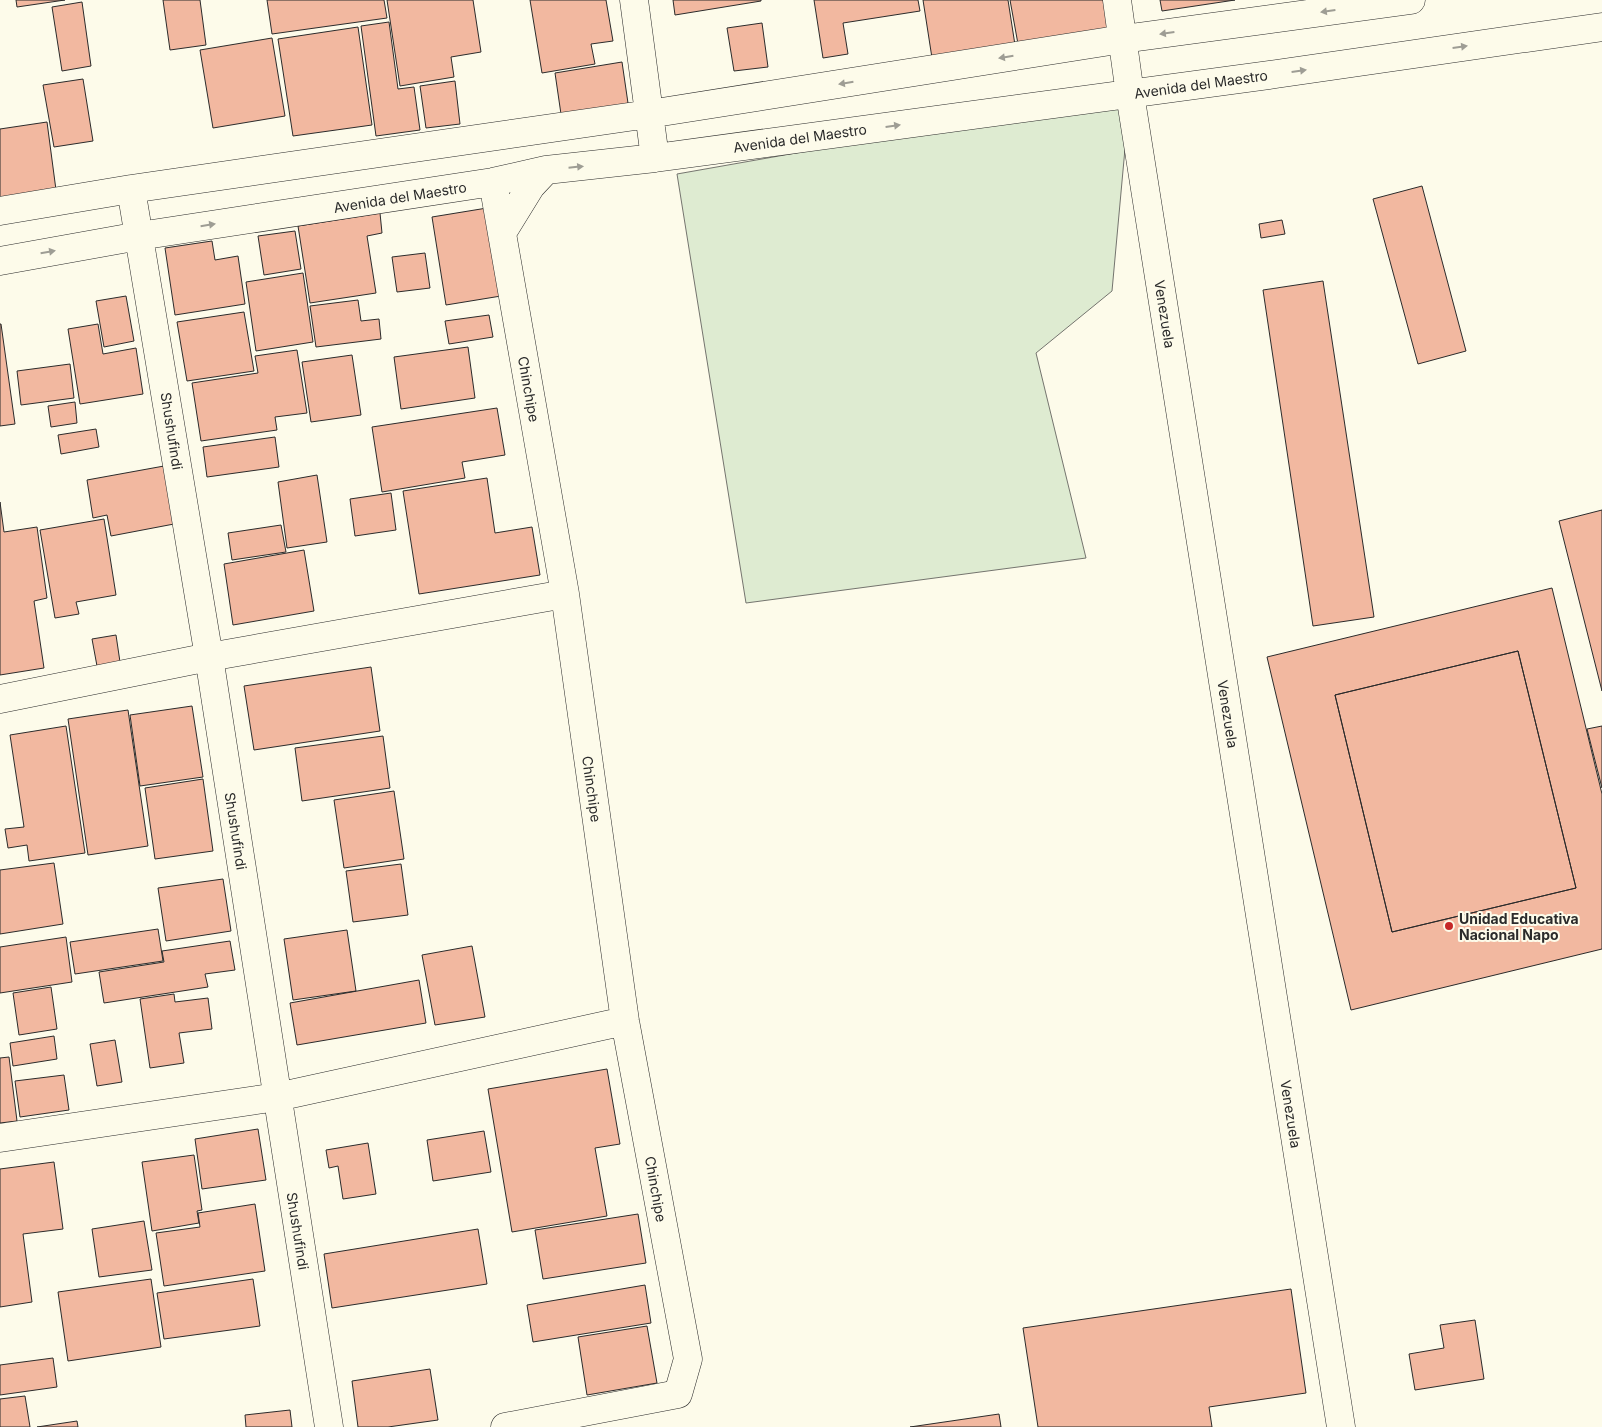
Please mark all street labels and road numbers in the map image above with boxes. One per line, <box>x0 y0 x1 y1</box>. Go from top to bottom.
street label: Avenida del Maestro <box>1133 66 1269 102</box>
street label: Avenida del Maestro <box>732 120 868 156</box>
street label: Avenida del Maestro <box>332 178 468 216</box>
street label: Venezuela <box>1151 279 1179 349</box>
street label: Chinchipe <box>515 355 543 423</box>
street label: Shushufindi <box>157 391 187 471</box>
street label: Venezuela <box>1214 679 1242 749</box>
street label: Chinchipe <box>579 755 605 823</box>
street label: Shushufindi <box>221 791 251 871</box>
street label: Venezuela <box>1277 1079 1305 1149</box>
street label: Chinchipe <box>642 1155 670 1223</box>
street label: Shushufindi <box>283 1191 313 1271</box>

